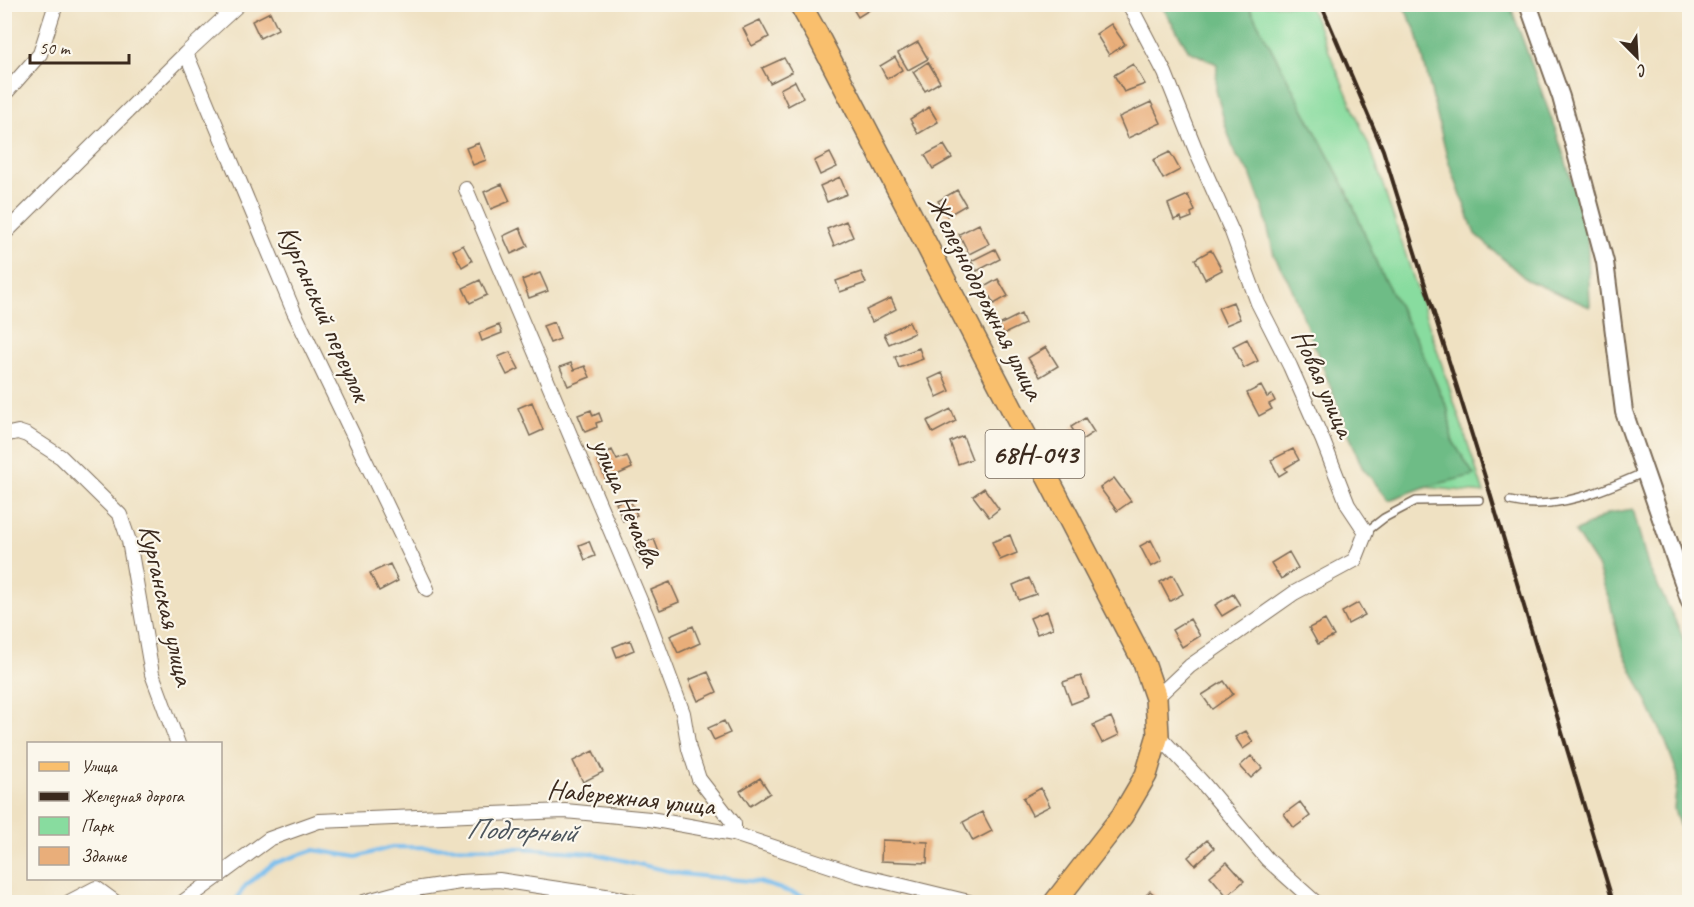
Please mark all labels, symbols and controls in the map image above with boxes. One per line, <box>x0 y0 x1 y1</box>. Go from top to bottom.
scale bar <box>30 27 129 65</box>
north arrow <box>1607 27 1667 87</box>
text: 50 m <box>39 37 72 59</box>
text: С <box>1633 59 1650 81</box>
street label: Железнодорожная улица <box>919 189 1054 407</box>
street label: Курганский переулок <box>271 219 381 409</box>
street label: Новая улица <box>1285 324 1364 445</box>
road number: 68Н-043 <box>986 430 1084 478</box>
street label: улица Нечаева <box>584 431 670 573</box>
street label: Курганская улица <box>132 521 203 691</box>
legend <box>27 742 222 880</box>
text: Улица <box>81 755 118 777</box>
street label: Набережная улица <box>546 771 718 823</box>
text: Железная дорога <box>81 785 185 808</box>
water label: Подгорный <box>465 809 582 851</box>
text: Парк <box>81 815 115 837</box>
text: Здание <box>81 845 127 867</box>

